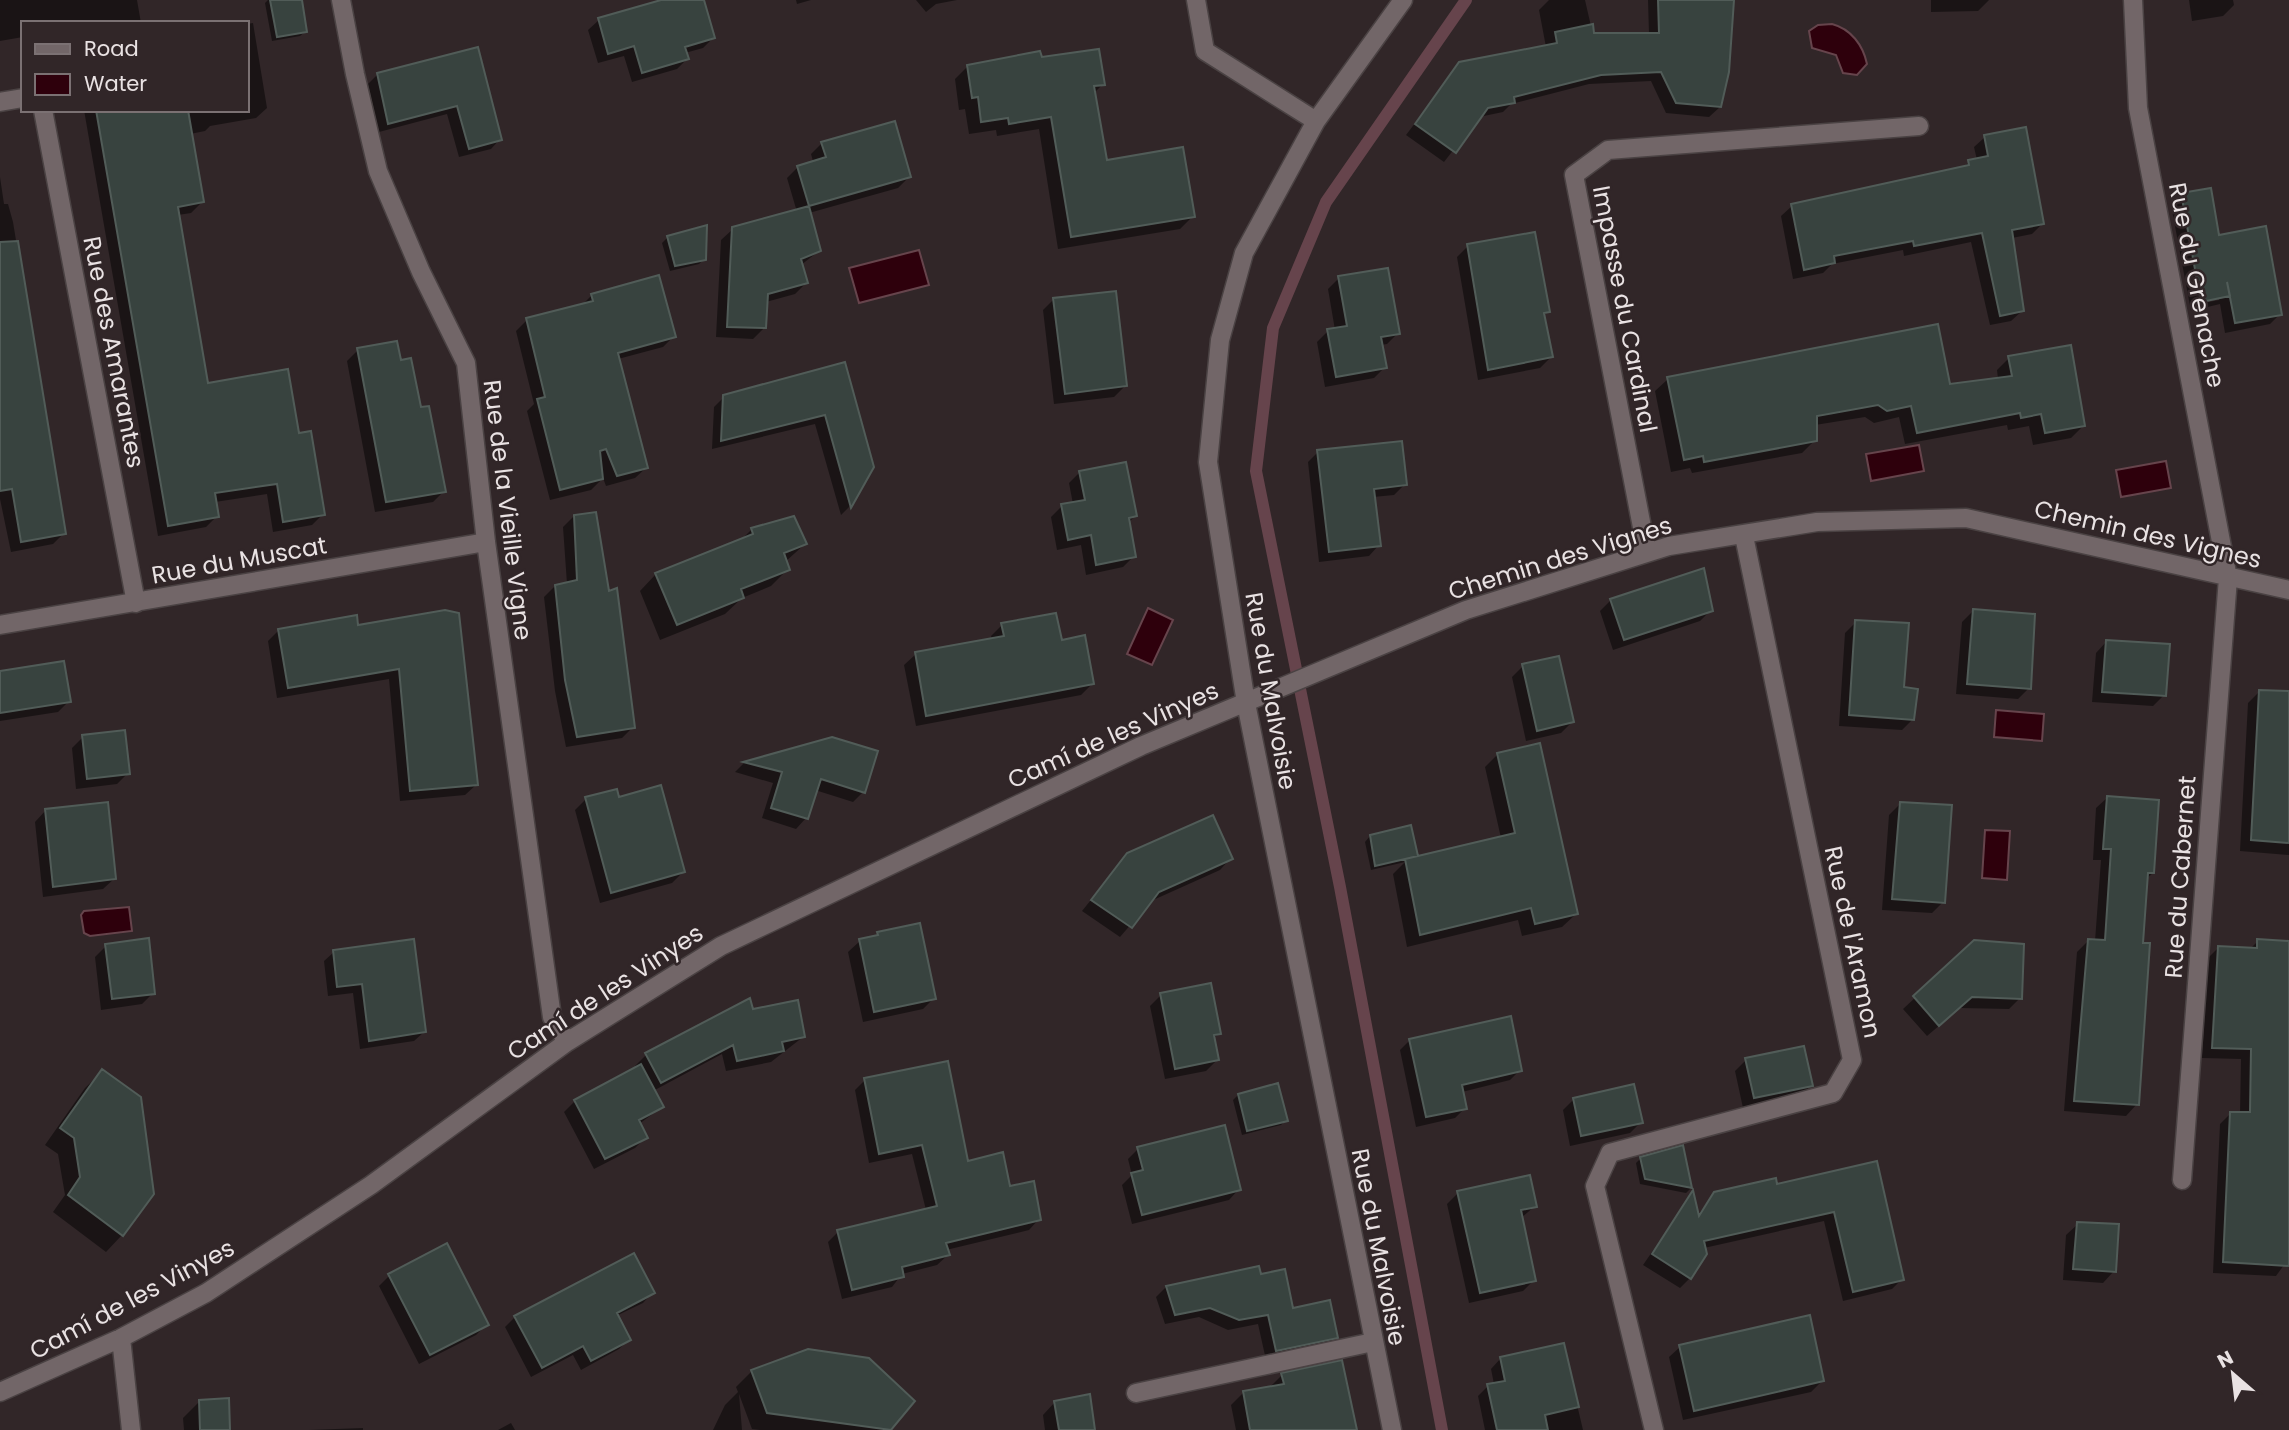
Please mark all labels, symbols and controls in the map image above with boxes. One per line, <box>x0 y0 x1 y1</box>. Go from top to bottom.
legend <box>21 21 248 112</box>
text: Road <box>84 34 139 63</box>
text: Water <box>84 69 147 98</box>
street label: Rue du Grenache <box>2161 180 2233 390</box>
street label: Impasse du Cardinal <box>1585 183 1665 435</box>
street label: Rue des Amarantes <box>75 233 153 471</box>
street label: Rue de la Vieille Vigne <box>476 378 540 642</box>
street label: Chemin des Vignes <box>2031 492 2265 576</box>
street label: Chemin des Vignes <box>1444 508 1676 608</box>
street label: Rue du Muscat <box>149 528 329 592</box>
street label: Rue du Malvoisie <box>1237 590 1305 792</box>
street label: Camí de les Vinyes <box>1002 674 1224 796</box>
street label: Rue du Cabernet <box>2156 775 2204 979</box>
street label: Rue de l'Aramon <box>1817 843 1889 1041</box>
street label: Camí de les Vinyes <box>501 916 709 1068</box>
street label: Rue du Malvoisie <box>1344 1146 1414 1348</box>
street label: Camí de les Vinyes <box>24 1231 240 1367</box>
north arrow <box>2198 1339 2268 1409</box>
text: N <box>2213 1344 2238 1375</box>

